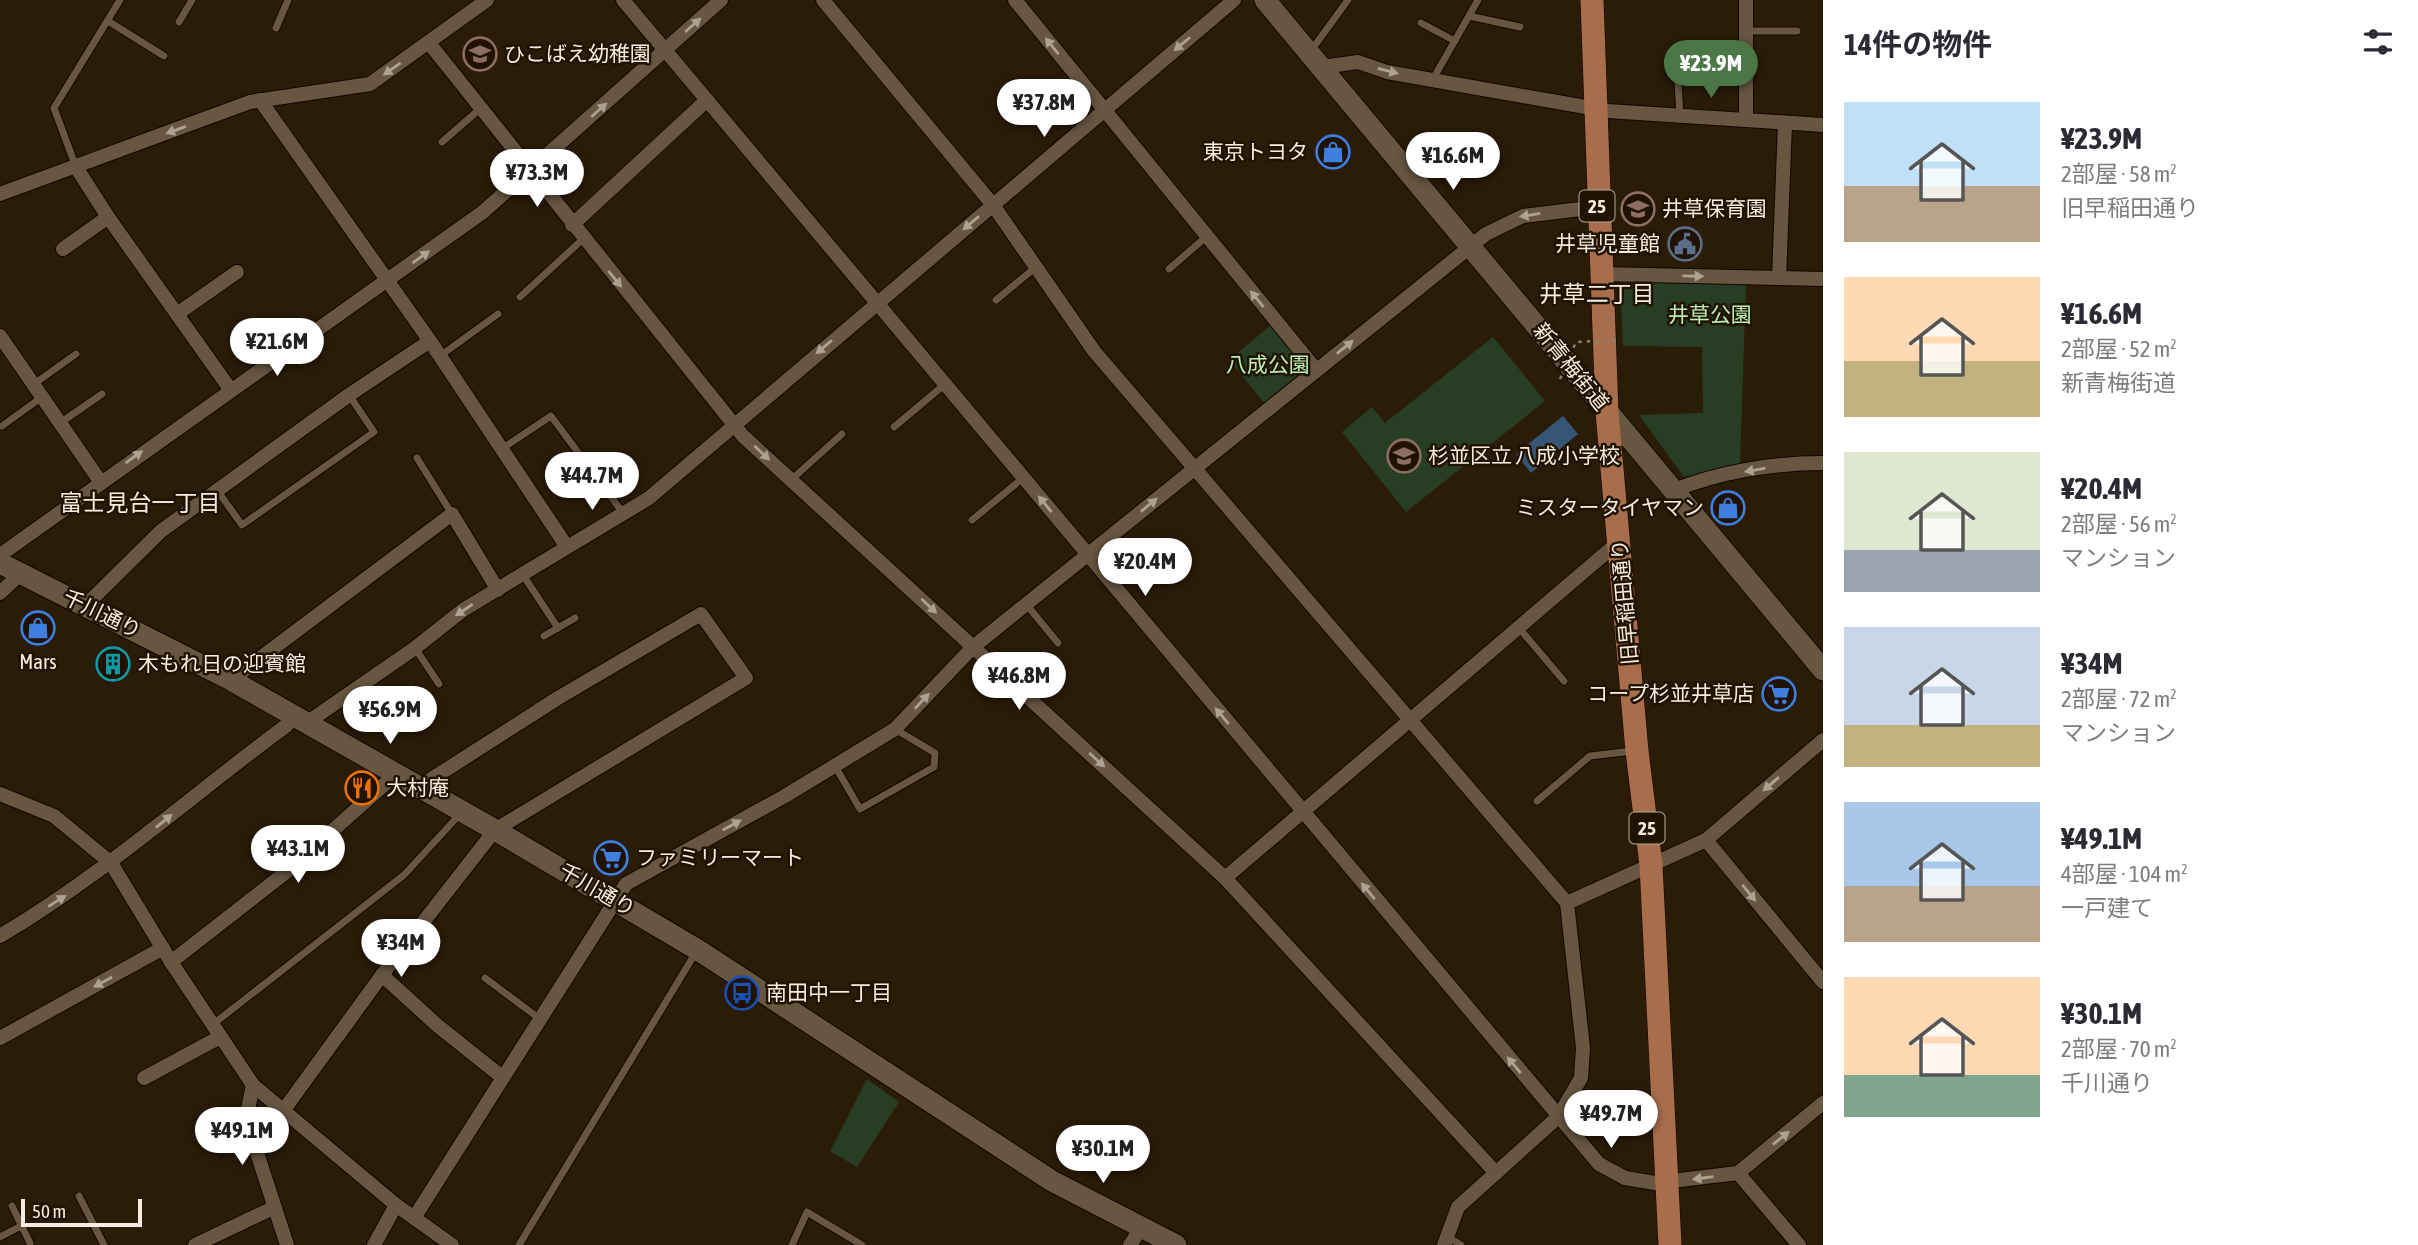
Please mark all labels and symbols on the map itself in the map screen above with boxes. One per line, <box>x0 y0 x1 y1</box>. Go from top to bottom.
one-way arrow <box>684 18 701 34</box>
school or university icon: ひこばえ幼稚園 <box>461 35 499 73</box>
one-way arrow <box>1173 36 1190 51</box>
one-way arrow <box>1045 37 1060 54</box>
place label: ひこばえ幼稚園 <box>504 41 651 65</box>
pin: ¥23.9M <box>1654 41 1768 100</box>
one-way arrow <box>383 62 401 76</box>
one-way arrow <box>1377 66 1399 77</box>
pin: ¥37.8M <box>987 80 1101 139</box>
one-way arrow <box>590 102 608 118</box>
one-way arrow <box>166 124 187 135</box>
pin: ¥16.6M <box>1396 132 1510 192</box>
shop icon: 東京トヨタ <box>1314 133 1352 171</box>
place label: 東京トヨタ <box>1203 139 1308 163</box>
pin: ¥73.3M <box>480 150 594 209</box>
road number: 25 <box>1580 190 1614 222</box>
school or university icon: 井草保育園 <box>1619 190 1657 228</box>
place label: 井草保育園 <box>1662 196 1767 220</box>
one-way arrow <box>1519 210 1541 221</box>
one-way arrow <box>962 215 980 231</box>
public building icon: 井草児童館 <box>1666 225 1704 263</box>
place label: 井草児童館 <box>1555 231 1660 255</box>
one-way arrow <box>412 250 430 264</box>
one-way arrow <box>607 270 622 287</box>
one-way arrow <box>1683 271 1705 282</box>
district label: 井草二丁目 <box>1540 281 1655 307</box>
one-way arrow <box>1250 290 1265 308</box>
park label: 井草公園 <box>1668 302 1752 326</box>
pin: ¥21.6M <box>220 318 334 378</box>
street label: 新青梅街道 <box>1529 318 1614 415</box>
one-way arrow <box>816 339 833 354</box>
one-way arrow <box>1336 339 1354 354</box>
park label: 八成公園 <box>1226 352 1310 376</box>
school or university icon: 杉並区立 八成小学校 <box>1385 437 1423 475</box>
place label: 杉並区立 八成小学校 <box>1428 443 1620 467</box>
one-way arrow <box>753 444 770 460</box>
one-way arrow <box>125 450 143 464</box>
pin: ¥44.7M <box>535 452 649 512</box>
one-way arrow <box>1744 465 1766 476</box>
shop icon: ミスタータイヤマン <box>1709 489 1747 527</box>
district label: 富士見台一丁目 <box>60 490 221 516</box>
one-way arrow <box>1038 495 1053 512</box>
place label: ミスタータイヤマン <box>1516 495 1704 519</box>
one-way arrow <box>1141 498 1158 513</box>
pin: ¥20.4M <box>1088 538 1202 598</box>
street label: 旧早稲田通り <box>1607 538 1641 666</box>
street label: 千川通り <box>59 584 145 642</box>
one-way arrow <box>920 598 938 614</box>
one-way arrow <box>454 604 474 617</box>
shop icon: Mars <box>19 609 57 647</box>
building icon: 木もれ日の迎賓館 <box>94 645 132 683</box>
place label: Mars <box>19 649 57 673</box>
place label: 木もれ日の迎賓館 <box>138 651 306 675</box>
pin: ¥46.8M <box>962 652 1076 712</box>
supermarket icon: コープ杉並井草店 <box>1760 675 1798 713</box>
place label: コープ杉並井草店 <box>1587 681 1754 705</box>
pin: ¥56.9M <box>333 686 447 746</box>
one-way arrow <box>913 693 929 710</box>
one-way arrow <box>1214 708 1229 726</box>
one-way arrow <box>1088 752 1106 768</box>
restaurant icon: 大村庵 <box>343 769 381 807</box>
place label: 大村庵 <box>386 775 449 799</box>
one-way arrow <box>1763 776 1780 791</box>
one-way arrow <box>155 813 173 828</box>
road number: 25 <box>1630 813 1664 844</box>
one-way arrow <box>723 819 742 831</box>
pin: ¥43.1M <box>241 826 355 885</box>
supermarket icon: ファミリーマート <box>592 839 630 877</box>
place label: ファミリーマート <box>636 845 804 869</box>
street label: 千川通り <box>555 858 640 921</box>
one-way arrow <box>1360 882 1375 900</box>
one-way arrow <box>1742 883 1757 901</box>
one-way arrow <box>47 895 66 908</box>
pin: ¥34M <box>360 920 442 979</box>
bus stop icon: 南田中一丁目 <box>723 974 761 1012</box>
one-way arrow <box>94 976 113 988</box>
place label: 南田中一丁目 <box>766 980 892 1004</box>
one-way arrow <box>1506 1056 1522 1074</box>
pin: ¥49.7M <box>1554 1090 1668 1150</box>
pin: ¥49.1M <box>185 1108 299 1167</box>
pin: ¥30.1M <box>1046 1126 1160 1185</box>
one-way arrow <box>1772 1131 1789 1146</box>
one-way arrow <box>1692 1172 1714 1183</box>
scale bar <box>21 1196 142 1228</box>

